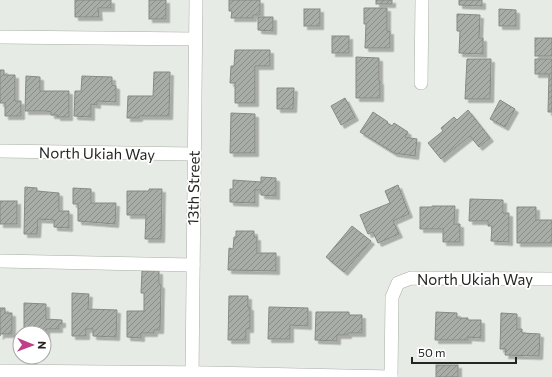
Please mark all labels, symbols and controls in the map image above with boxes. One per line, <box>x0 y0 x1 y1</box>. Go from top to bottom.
street label: North Ukiah Way <box>39 143 155 163</box>
street label: 13th Street <box>183 150 203 226</box>
street label: North Ukiah Way <box>417 270 533 288</box>
north arrow <box>12 325 52 365</box>
scale bar <box>412 339 516 365</box>
text: N <box>36 341 49 349</box>
text: 50 m <box>418 345 446 359</box>

